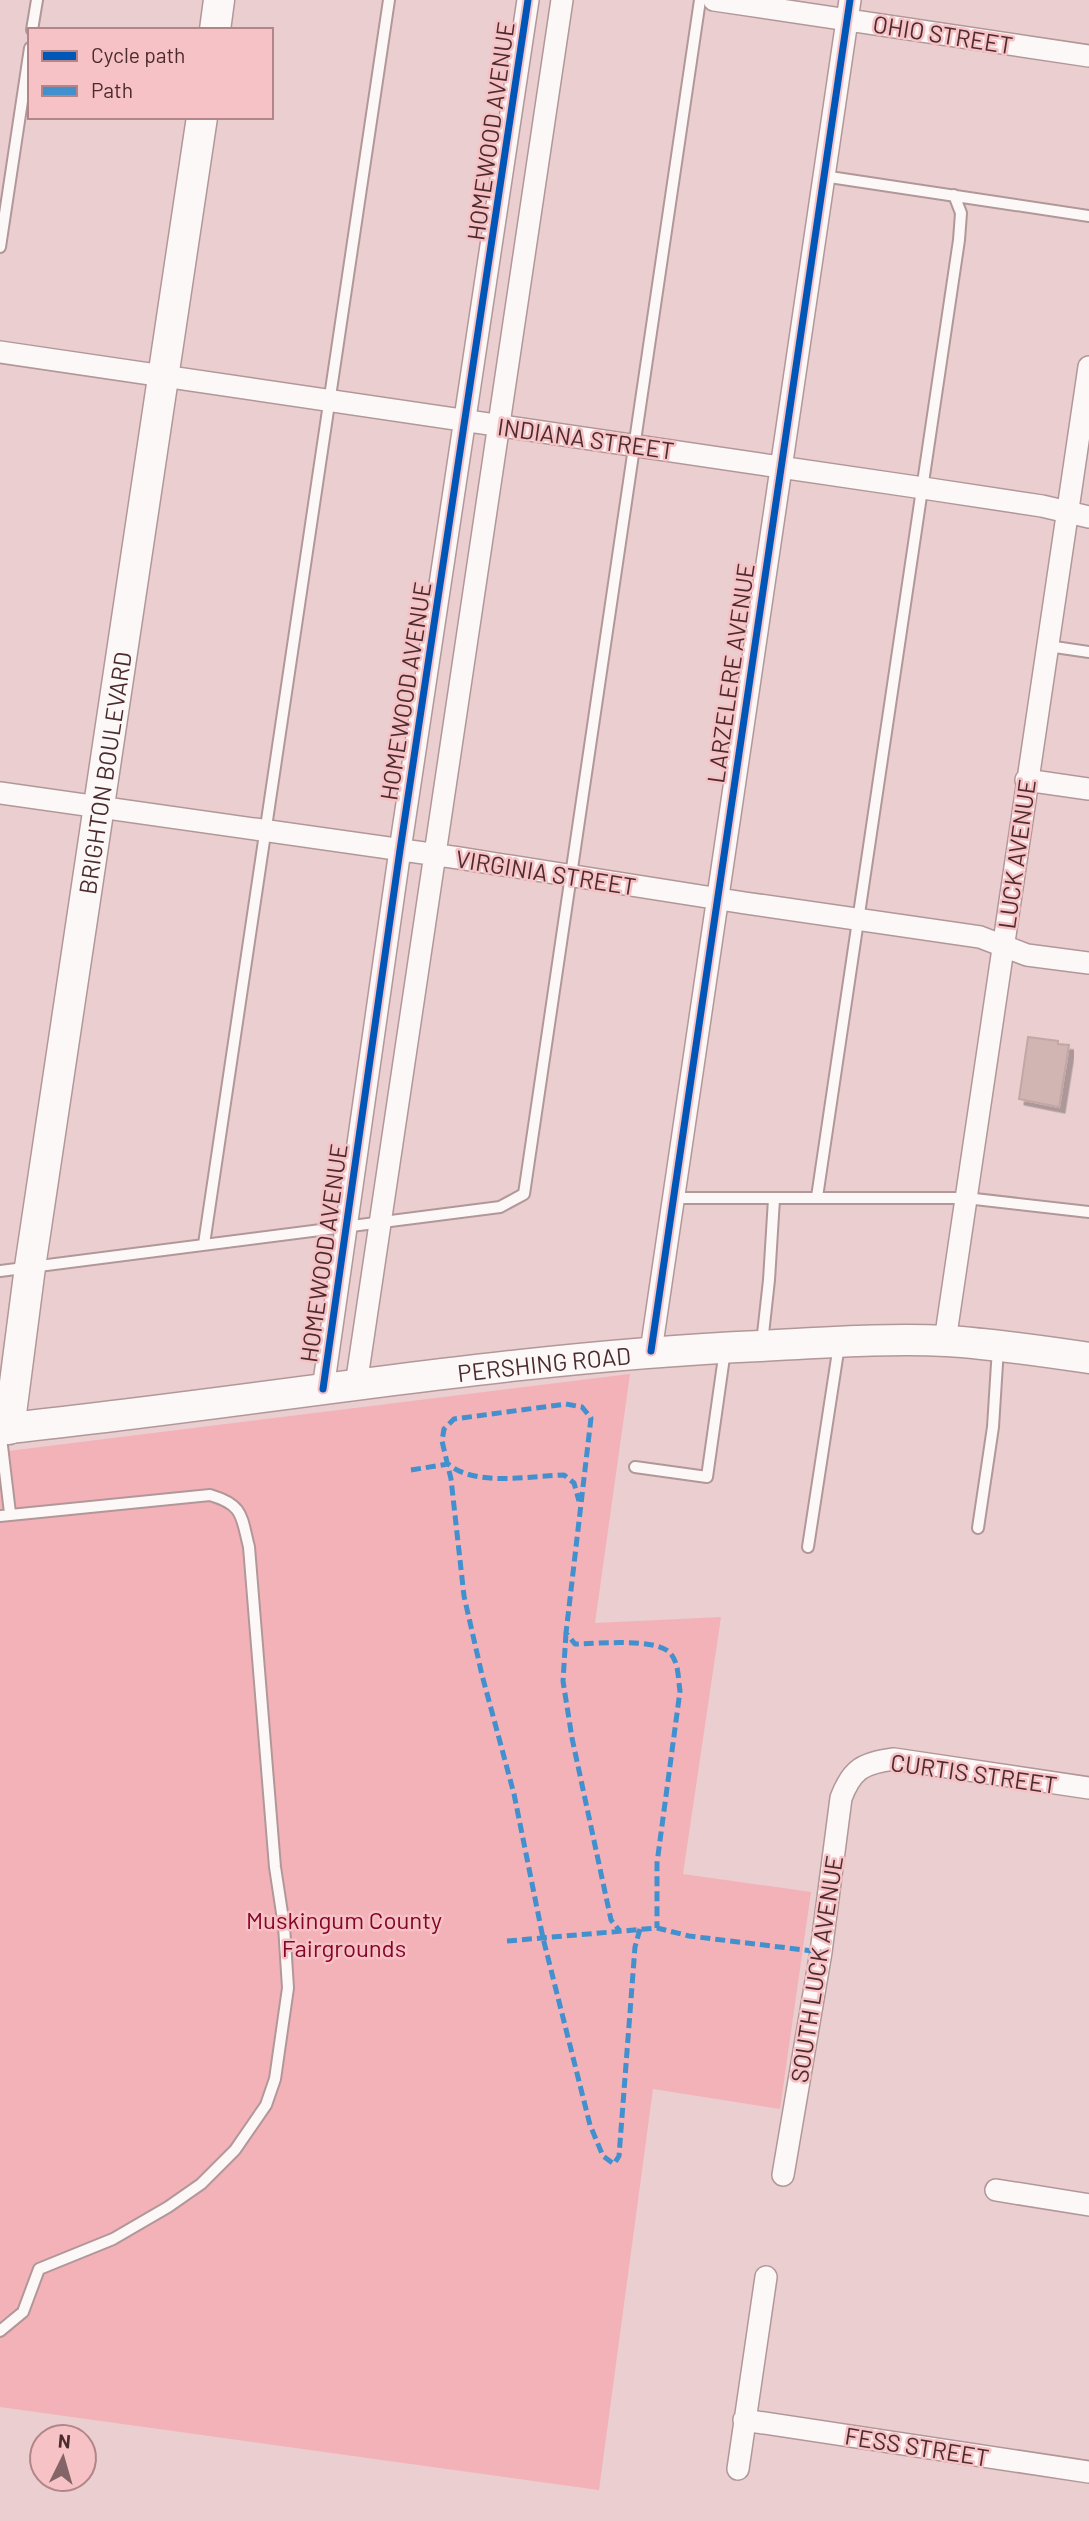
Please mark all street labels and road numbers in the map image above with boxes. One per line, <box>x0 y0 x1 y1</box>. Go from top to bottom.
street label: OHIO STREET <box>871 9 1015 59</box>
street label: HOMEWOOD AVENUE <box>460 20 520 242</box>
street label: INDIANA STREET <box>496 411 676 465</box>
street label: LARZELERE AVENUE <box>700 561 760 785</box>
street label: HOMEWOOD AVENUE <box>373 580 437 802</box>
street label: BRIGHTON BOULEVARD <box>71 650 136 896</box>
street label: LUCK AVENUE <box>991 777 1041 931</box>
street label: VIRGINIA STREET <box>454 843 638 901</box>
street label: HOMEWOOD AVENUE <box>293 1142 353 1364</box>
street label: PERSHING ROAD <box>456 1340 632 1387</box>
street label: CURTIS STREET <box>889 1747 1059 1799</box>
street label: SOUTH LUCK AVENUE <box>784 1853 848 2085</box>
street label: FESS STREET <box>843 2420 991 2472</box>

